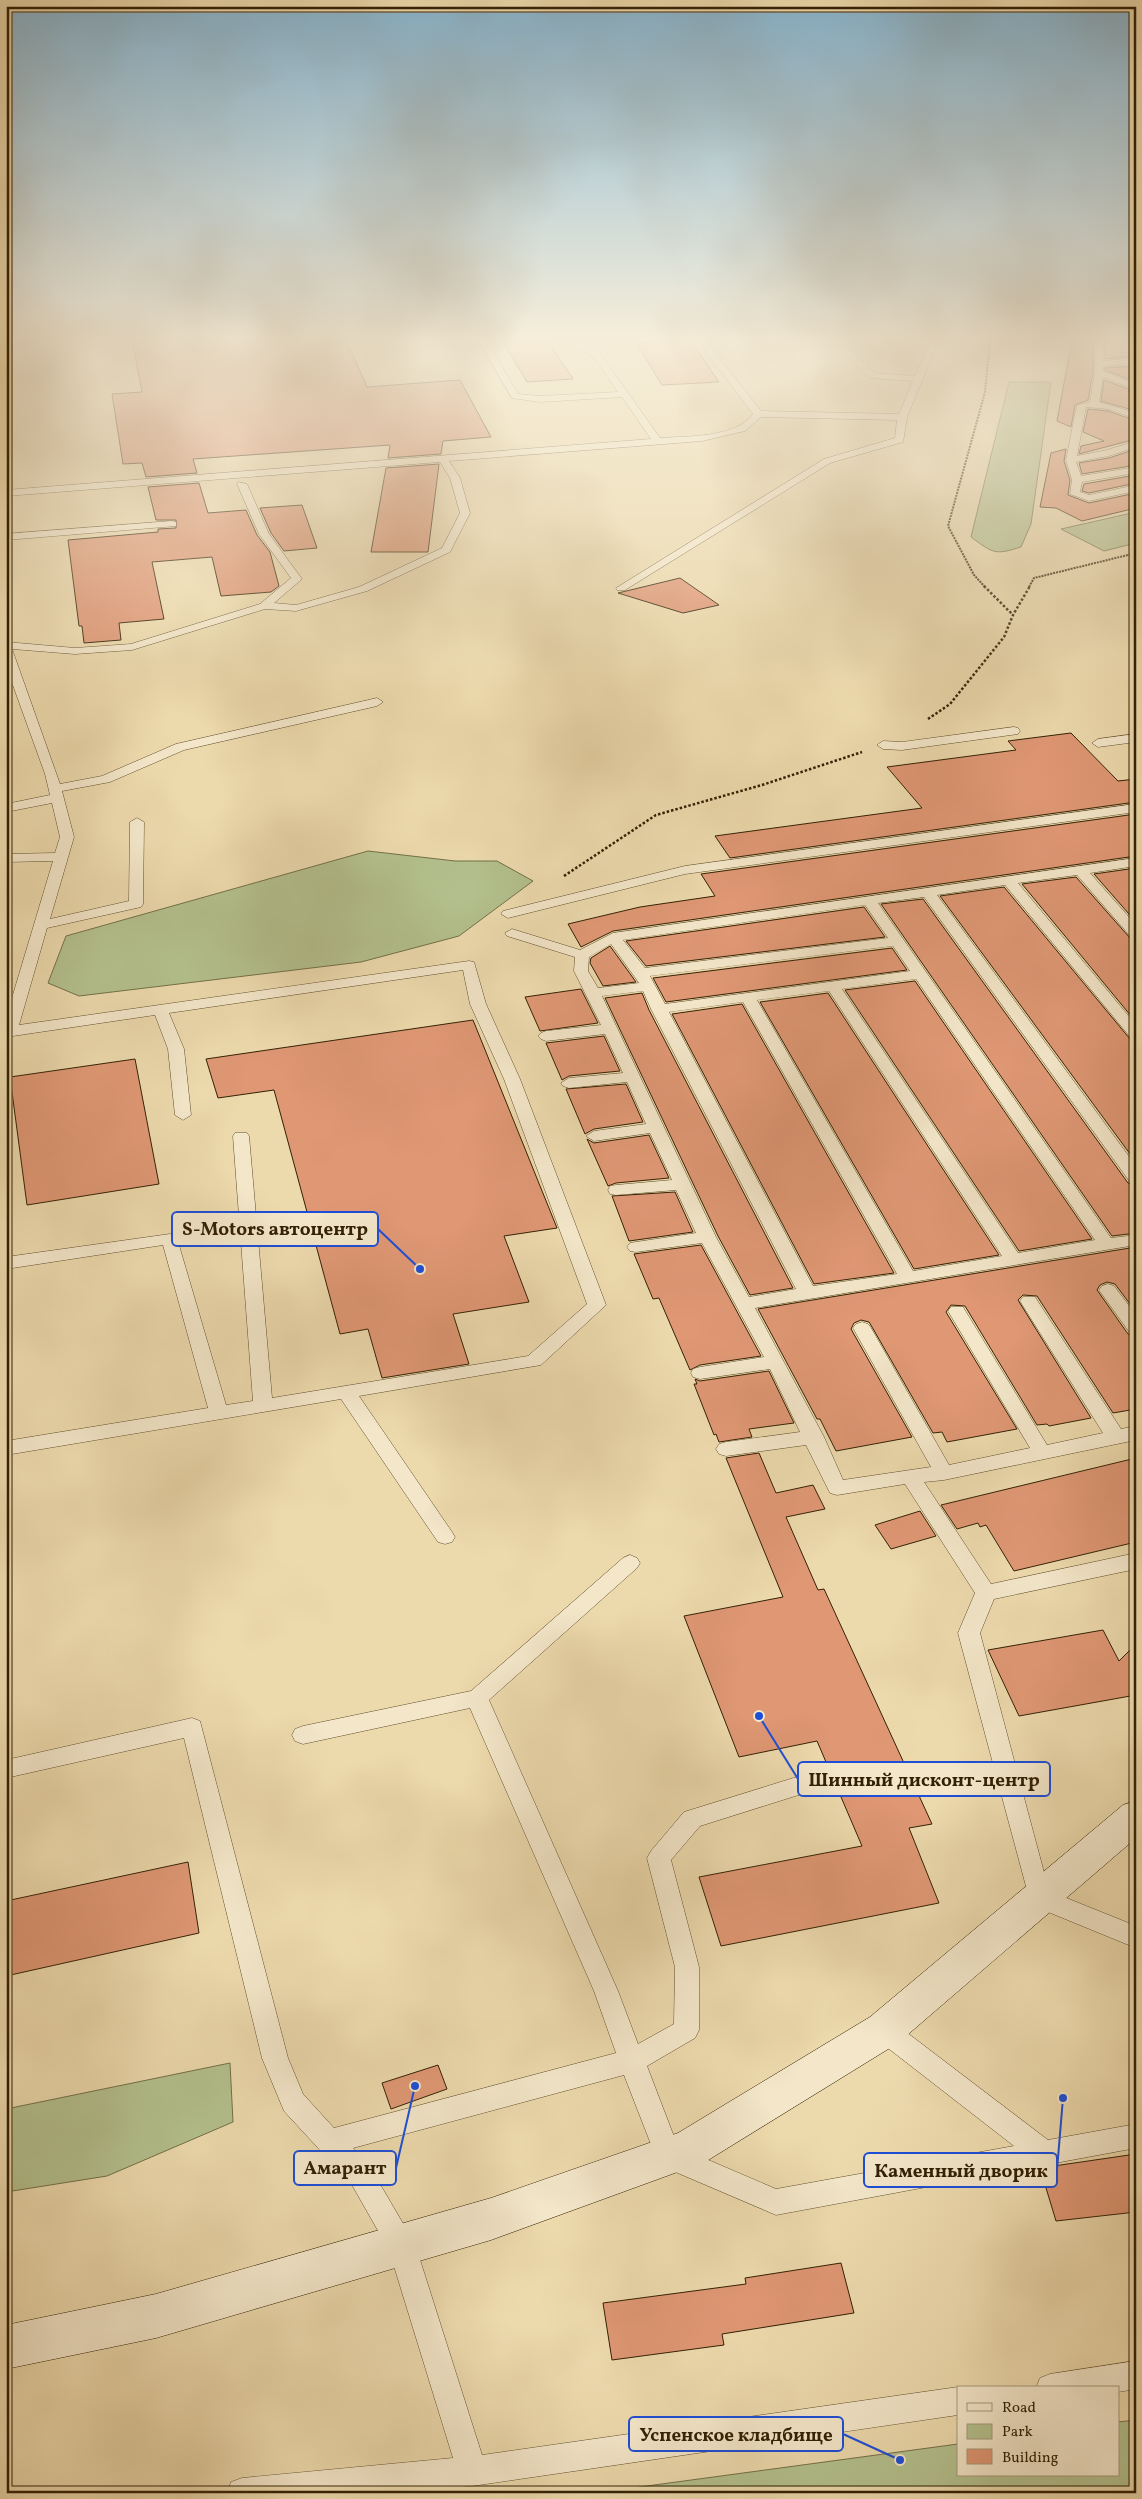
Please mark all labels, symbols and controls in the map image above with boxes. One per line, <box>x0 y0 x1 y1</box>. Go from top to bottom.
callout: S-Motors автоцентр <box>172 1212 378 1246</box>
text: S-Motors автоцентр <box>182 1217 368 1243</box>
callout: Шинный дисконт-центр <box>798 1762 1050 1796</box>
text: Шинный дисконт-центр <box>808 1768 1040 1794</box>
callout: Амарант <box>294 2151 396 2185</box>
callout: Каменный дворик <box>864 2153 1057 2187</box>
text: Амарант <box>304 2156 387 2182</box>
text: Каменный дворик <box>874 2159 1048 2185</box>
legend <box>957 2386 1120 2476</box>
text: Road <box>1002 2398 1036 2419</box>
callout: Успенское кладбище <box>629 2417 843 2451</box>
text: Park <box>1002 2422 1033 2443</box>
text: Успенское кладбище <box>639 2423 833 2449</box>
text: Building <box>1002 2448 1059 2469</box>

